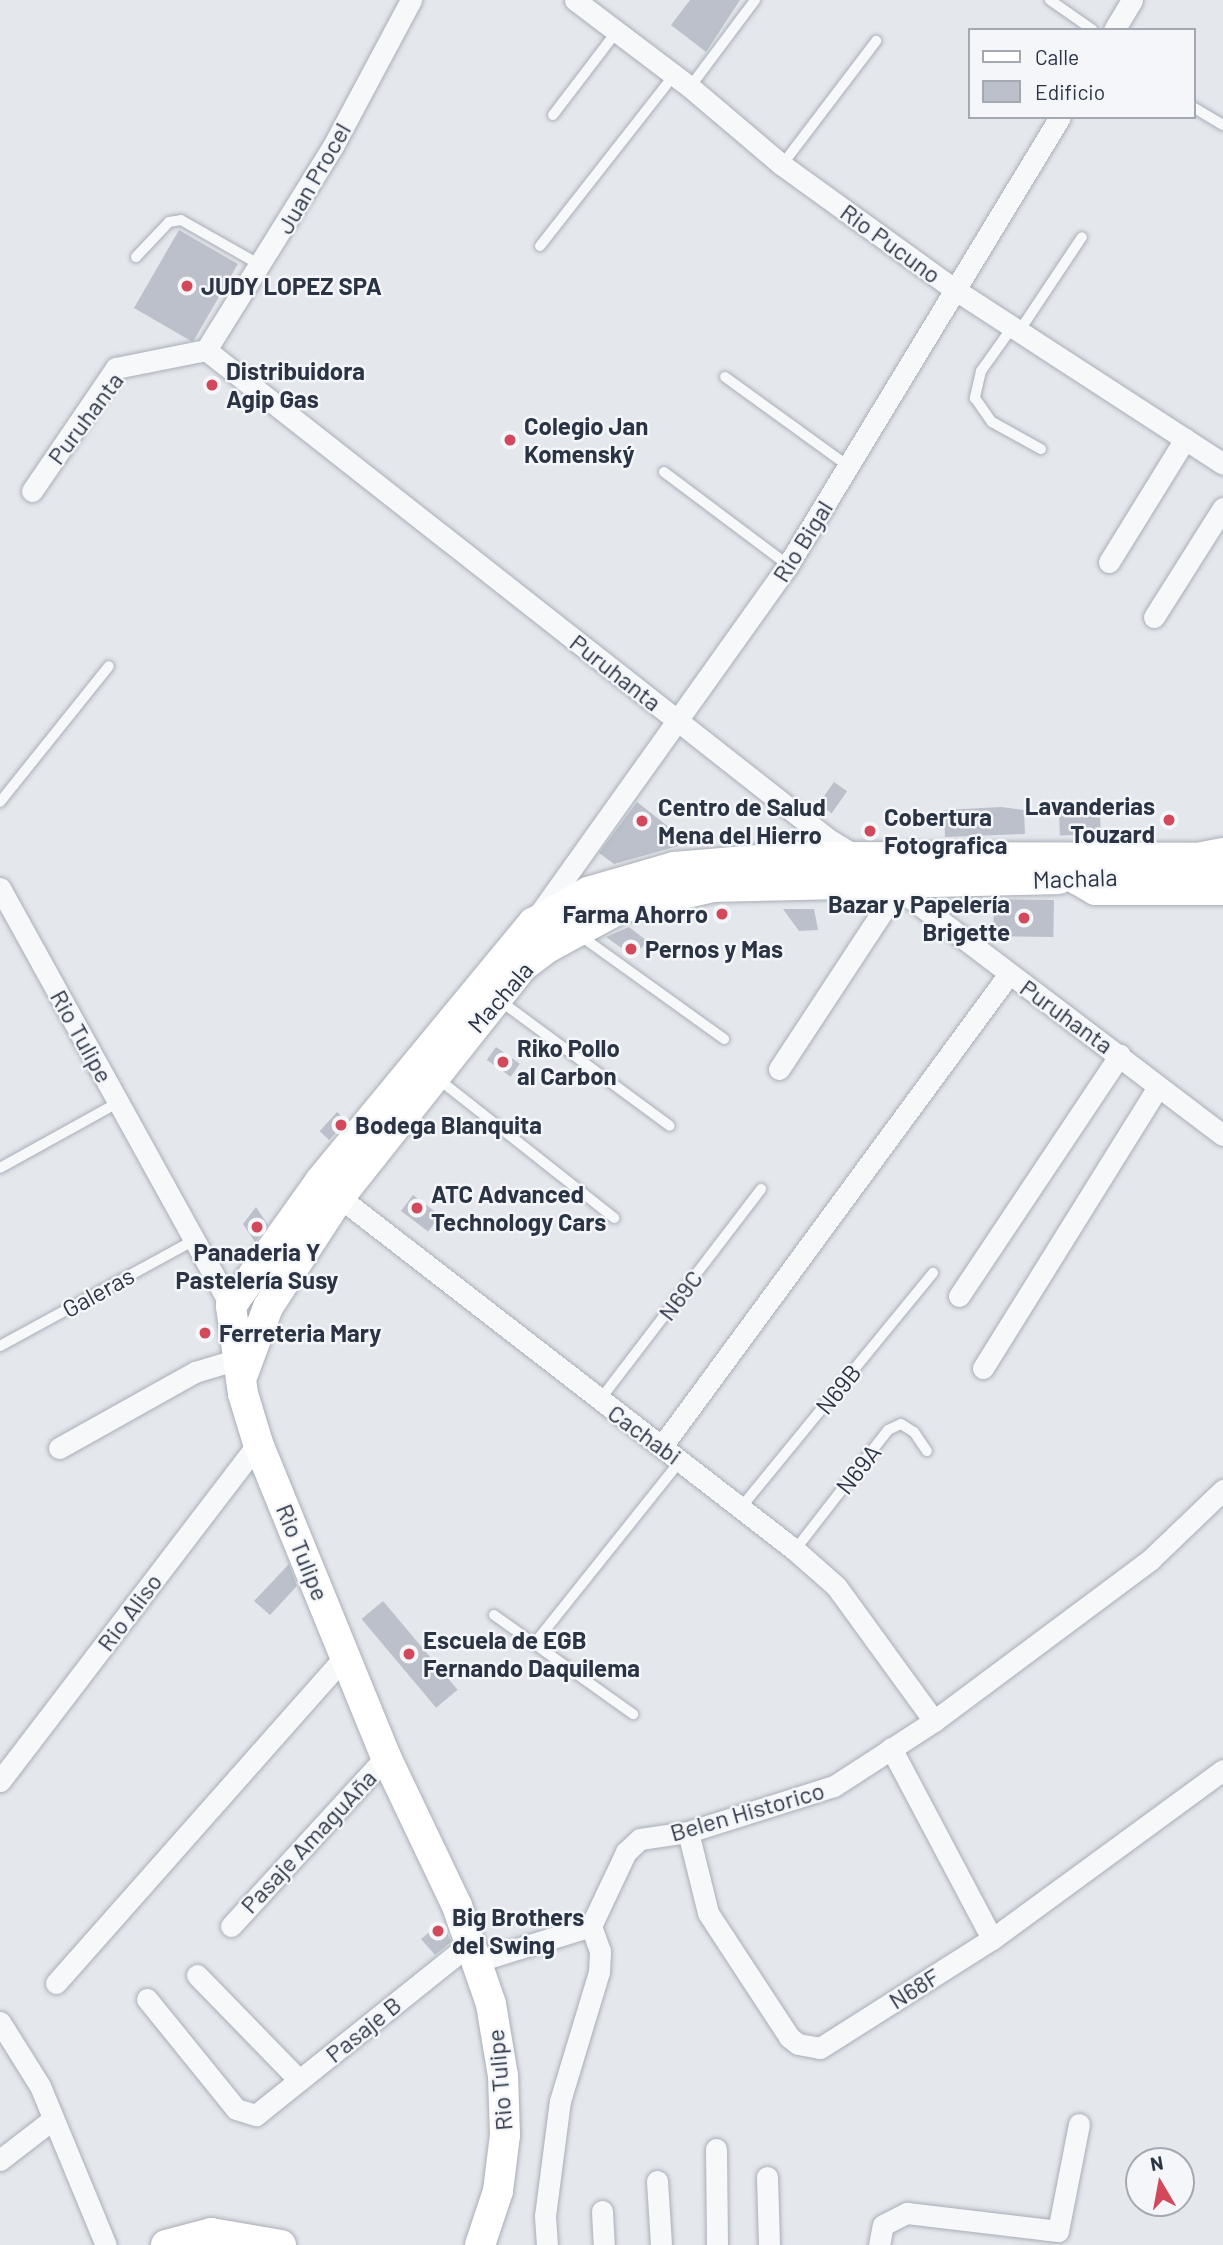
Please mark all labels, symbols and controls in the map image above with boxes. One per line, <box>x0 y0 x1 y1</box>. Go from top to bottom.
legend <box>968 28 1195 119</box>
text: Calle <box>1035 44 1079 69</box>
text: Edificio <box>1035 79 1105 104</box>
street label: Juan Procel <box>270 117 356 239</box>
street label: Rio Pucuno <box>835 197 947 289</box>
place label: JUDY LOPEZ SPA <box>201 272 382 300</box>
marker: JUDY LOPEZ SPA <box>179 278 195 294</box>
place label: Distribuidora Agip Gas <box>226 357 365 413</box>
street label: Puruhanta <box>41 366 129 470</box>
marker: Distribuidora Agip Gas <box>204 377 220 393</box>
place label: Colegio Jan Komenský <box>524 412 648 468</box>
marker: Colegio Jan Komenský <box>502 432 518 448</box>
street label: Rio Bigal <box>766 495 838 587</box>
street label: Puruhanta <box>565 627 667 717</box>
place label: Lavanderias Touzard <box>1025 792 1155 848</box>
place label: Centro de Salud Mena del Hierro <box>658 793 826 849</box>
place label: Cobertura Fotografica <box>884 803 1007 859</box>
marker: Centro de Salud Mena del Hierro <box>632 811 652 831</box>
marker: Lavanderias Touzard <box>1161 812 1177 828</box>
marker: Cobertura Fotografica <box>862 823 878 839</box>
street label: Machala <box>1032 862 1118 894</box>
place label: Bazar y Papelería Brigette <box>828 890 1010 946</box>
place label: Farma Ahorro <box>562 900 708 928</box>
marker: Farma Ahorro <box>714 906 730 922</box>
marker: Bazar y Papelería Brigette <box>1016 910 1032 926</box>
place label: Pernos y Mas <box>645 935 783 963</box>
marker: Pernos y Mas <box>623 941 639 957</box>
street label: Machala <box>461 956 539 1038</box>
street label: Puruhanta <box>1015 973 1119 1059</box>
street label: Rio Tulipe <box>45 985 119 1087</box>
place label: Riko Pollo al Carbon <box>517 1034 620 1090</box>
marker: Riko Pollo al Carbon <box>495 1054 511 1070</box>
place label: Bodega Blanquita <box>355 1111 542 1139</box>
marker: Bodega Blanquita <box>333 1117 349 1133</box>
place label: ATC Advanced Technology Cars <box>431 1180 606 1236</box>
marker: ATC Advanced Technology Cars <box>409 1200 425 1216</box>
marker: Panaderia Y Pastelería Susy <box>249 1219 265 1235</box>
place label: Panaderia Y Pastelería Susy <box>176 1238 338 1294</box>
street label: Galeras <box>57 1261 139 1323</box>
street label: N69C <box>652 1264 708 1326</box>
place label: Ferreteria Mary <box>219 1319 381 1347</box>
marker: Ferreteria Mary <box>197 1325 213 1341</box>
street label: N69B <box>809 1358 867 1420</box>
street label: Cachabi <box>603 1398 687 1470</box>
street label: N69A <box>830 1438 886 1500</box>
street label: Rio Tulipe <box>271 1499 335 1605</box>
street label: Rio Aliso <box>91 1568 167 1656</box>
place label: Escuela de EGB Fernando Daquilema <box>423 1626 640 1682</box>
marker: Escuela de EGB Fernando Daquilema <box>401 1646 417 1662</box>
street label: Pasaje AmaguAña <box>234 1763 382 1919</box>
street label: Belen Historico <box>667 1775 827 1847</box>
place label: Big Brothers del Swing <box>452 1903 584 1959</box>
marker: Big Brothers del Swing <box>430 1923 446 1939</box>
street label: N68F <box>883 1961 945 2015</box>
street label: Pasaje B <box>319 1990 407 2068</box>
street label: Rio Tulipe <box>480 2028 518 2132</box>
north arrow <box>1125 2147 1195 2217</box>
text: N <box>1148 2150 1165 2175</box>

